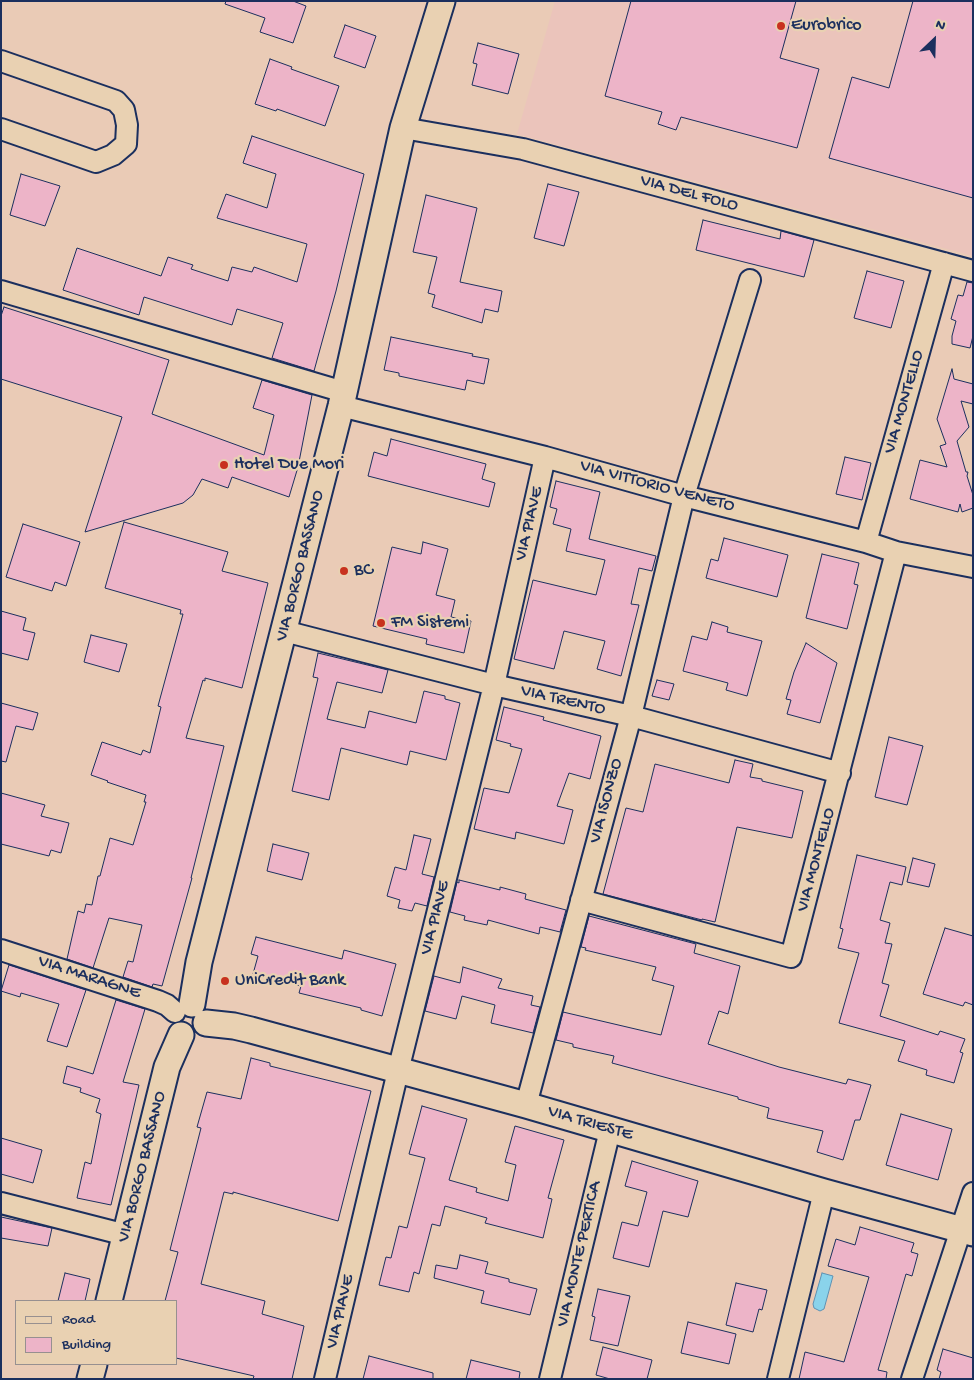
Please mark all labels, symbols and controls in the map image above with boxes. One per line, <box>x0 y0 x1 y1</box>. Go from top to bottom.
place label: Eurobrico <box>791 15 862 37</box>
north arrow <box>909 15 959 65</box>
text: N <box>933 16 948 35</box>
marker: Eurobrico <box>775 20 787 32</box>
street label: VIA DEL FOLO <box>638 171 740 217</box>
street label: VIA MONTELLO <box>880 348 930 456</box>
place label: Hotel Due Mori <box>234 454 344 476</box>
street label: VIA VITTORIO VENETO <box>577 456 737 518</box>
marker: Hotel Due Mori <box>218 459 230 471</box>
street label: VIA PIAVE <box>511 485 549 563</box>
street label: VIA BORGO BASSANO <box>272 488 330 644</box>
place label: BC <box>354 560 373 582</box>
marker: BC <box>338 565 350 577</box>
place label: FM Sistemi <box>391 612 469 634</box>
marker: FM Sistemi <box>375 617 387 629</box>
street label: VIA TRENTO <box>519 681 607 721</box>
street label: VIA ISONZO <box>585 756 629 846</box>
street label: VIA MONTELLO <box>793 806 841 914</box>
street label: VIA PIAVE <box>416 879 456 957</box>
street label: VIA MARAGNE <box>35 951 143 1005</box>
place label: UniCredit Bank <box>235 970 345 992</box>
marker: UniCredit Bank <box>219 975 231 987</box>
street label: VIA BORGO BASSANO <box>114 1089 172 1245</box>
street label: VIA TRIESTE <box>545 1102 635 1146</box>
street label: VIA MONTE PERTICA <box>553 1179 607 1329</box>
street label: VIA PIAVE <box>322 1273 360 1351</box>
legend <box>15 1300 178 1365</box>
text: Road <box>62 1311 95 1329</box>
text: Building <box>62 1336 111 1354</box>

